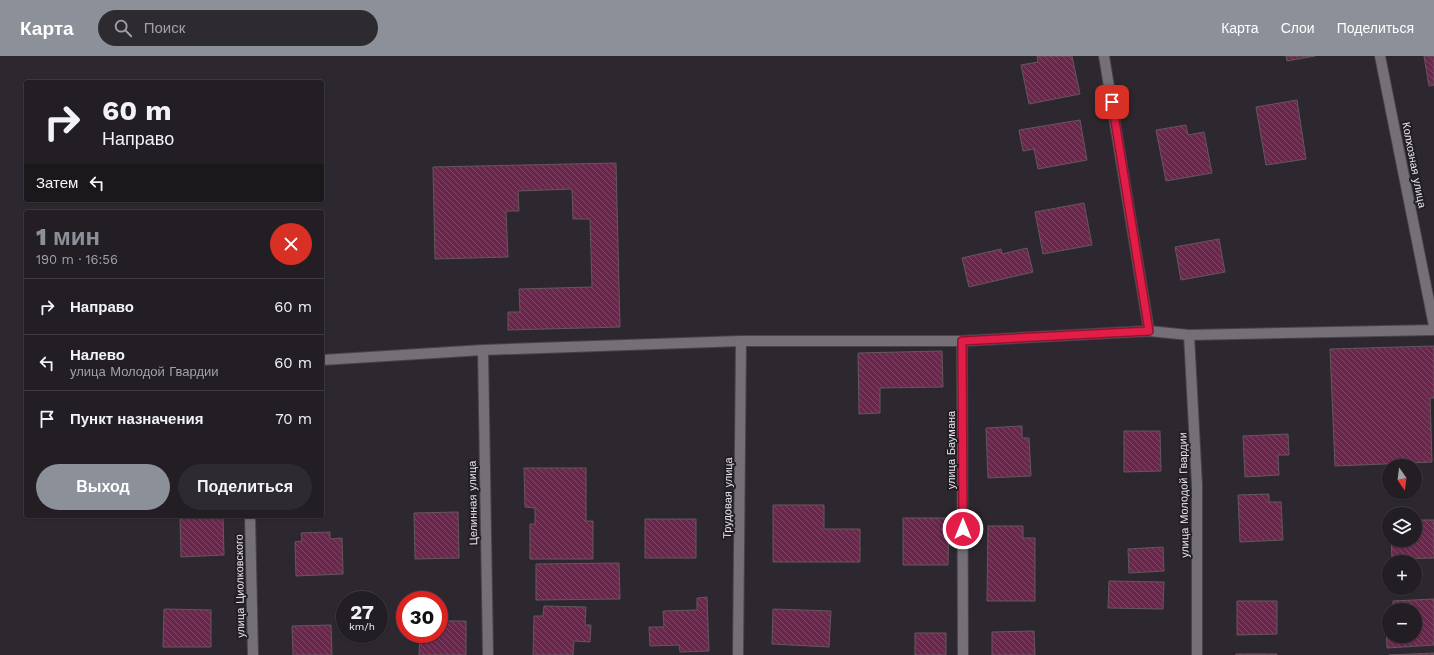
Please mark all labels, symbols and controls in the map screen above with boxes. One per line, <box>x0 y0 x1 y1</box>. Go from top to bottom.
search box <box>98 10 378 46</box>
text: Карта <box>20 17 74 40</box>
icon: search <box>112 17 134 39</box>
text: Поиск <box>144 19 185 37</box>
text: Карта <box>1221 20 1259 36</box>
text: Слои <box>1281 20 1315 36</box>
text: Поделиться <box>1337 20 1414 36</box>
pin <box>1095 85 1129 119</box>
icon: arrive <box>1101 91 1123 113</box>
text: 60 m <box>102 94 172 127</box>
icon: right <box>36 96 88 148</box>
street label: Колхозная улица <box>1399 121 1429 210</box>
text: Направо <box>102 128 174 149</box>
icon: left <box>86 172 108 194</box>
text: Затем <box>36 174 78 192</box>
text: 1 мин <box>36 223 100 251</box>
button: close <box>270 223 312 265</box>
text: 190 m · 16:56 <box>36 252 118 267</box>
icon: right <box>36 296 58 318</box>
text: Направо <box>70 298 134 316</box>
text: 60 m <box>274 298 312 316</box>
text: Налево <box>70 346 125 364</box>
icon: left <box>36 352 58 374</box>
text: 60 m <box>274 354 312 372</box>
text: улица Молодой Гвардии <box>70 364 219 379</box>
icon: arrive <box>36 408 58 430</box>
text: Пункт назначения <box>70 410 203 428</box>
text: 70 m <box>275 410 312 428</box>
street label: улица Баумана <box>945 410 958 489</box>
street label: улица Молодой Гвардии <box>1176 432 1192 558</box>
street label: Трудовая улица <box>721 456 735 539</box>
north arrow <box>1382 459 1422 499</box>
map controls <box>1382 459 1422 643</box>
street label: Целинная улица <box>466 460 480 545</box>
button: Выход <box>36 464 170 510</box>
button: Поделиться <box>178 464 312 510</box>
button: layers <box>1382 507 1422 547</box>
position arrow <box>942 508 984 550</box>
street label: улица Циолковского <box>233 534 247 638</box>
button: + <box>1382 555 1422 595</box>
speed limit sign: 30 <box>396 591 448 643</box>
text: 27 <box>350 600 374 624</box>
button: − <box>1382 603 1422 643</box>
text: km/h <box>349 621 375 632</box>

